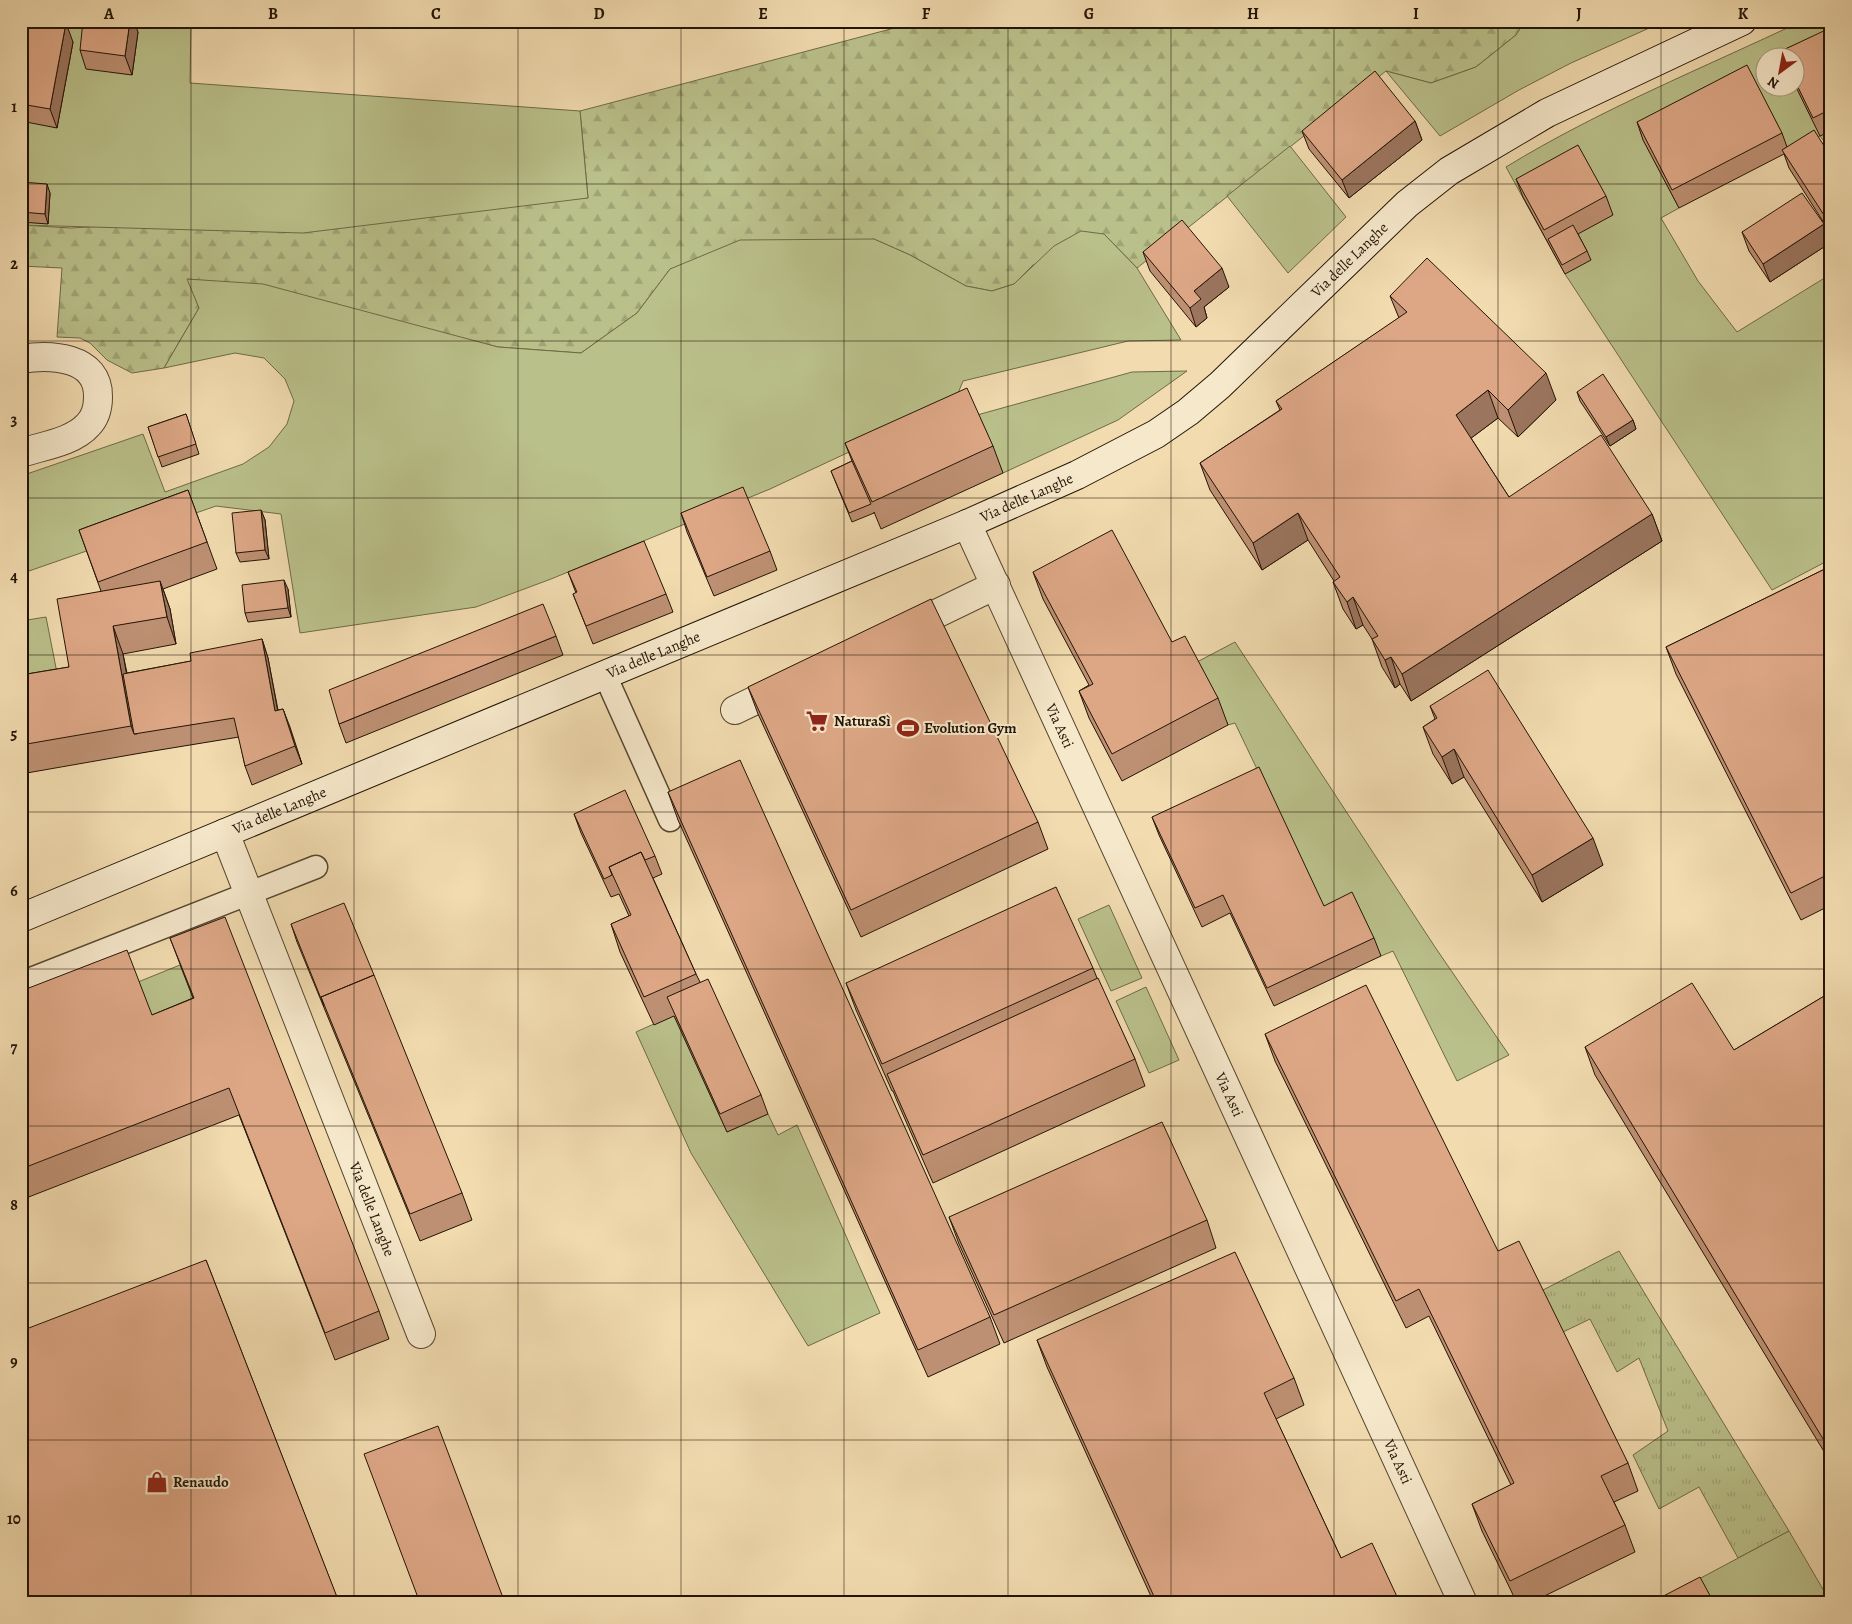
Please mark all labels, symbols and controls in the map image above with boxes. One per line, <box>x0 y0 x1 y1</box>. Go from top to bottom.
text: A <box>103 3 115 25</box>
text: B <box>268 3 278 25</box>
text: C <box>431 3 441 25</box>
text: D <box>593 3 605 25</box>
text: E <box>758 3 768 25</box>
text: F <box>922 3 931 25</box>
text: G <box>1084 3 1094 25</box>
text: H <box>1247 3 1259 25</box>
text: I <box>1413 3 1419 25</box>
text: J <box>1576 3 1582 25</box>
text: K <box>1738 3 1749 25</box>
north arrow <box>1754 48 1804 98</box>
text: N <box>1764 72 1783 93</box>
text: 1 <box>11 96 17 118</box>
street label: Via delle Langhe <box>1306 218 1392 302</box>
text: 2 <box>10 253 18 275</box>
text: 3 <box>11 409 18 431</box>
street label: Via delle Langhe <box>976 468 1076 527</box>
text: 4 <box>10 566 18 588</box>
street label: Via delle Langhe <box>603 626 703 683</box>
street label: Via Asti <box>1040 699 1079 751</box>
supermarket icon: NaturaSì <box>804 708 830 734</box>
place label: NaturaSì <box>834 711 891 731</box>
sports icon: Evolution Gym <box>895 715 921 741</box>
place label: Evolution Gym <box>924 718 1017 738</box>
text: 5 <box>11 723 18 745</box>
street label: Via delle Langhe <box>229 782 330 839</box>
text: 6 <box>10 880 18 902</box>
text: 7 <box>11 1037 18 1059</box>
street label: Via Asti <box>1210 1068 1248 1120</box>
street label: Via delle Langhe <box>344 1158 400 1260</box>
text: 8 <box>10 1194 18 1216</box>
text: 9 <box>10 1351 18 1373</box>
street label: Via Asti <box>1379 1435 1417 1487</box>
shop icon: Renaudo <box>144 1469 170 1495</box>
place label: Renaudo <box>173 1472 229 1492</box>
text: 10 <box>7 1508 21 1530</box>

